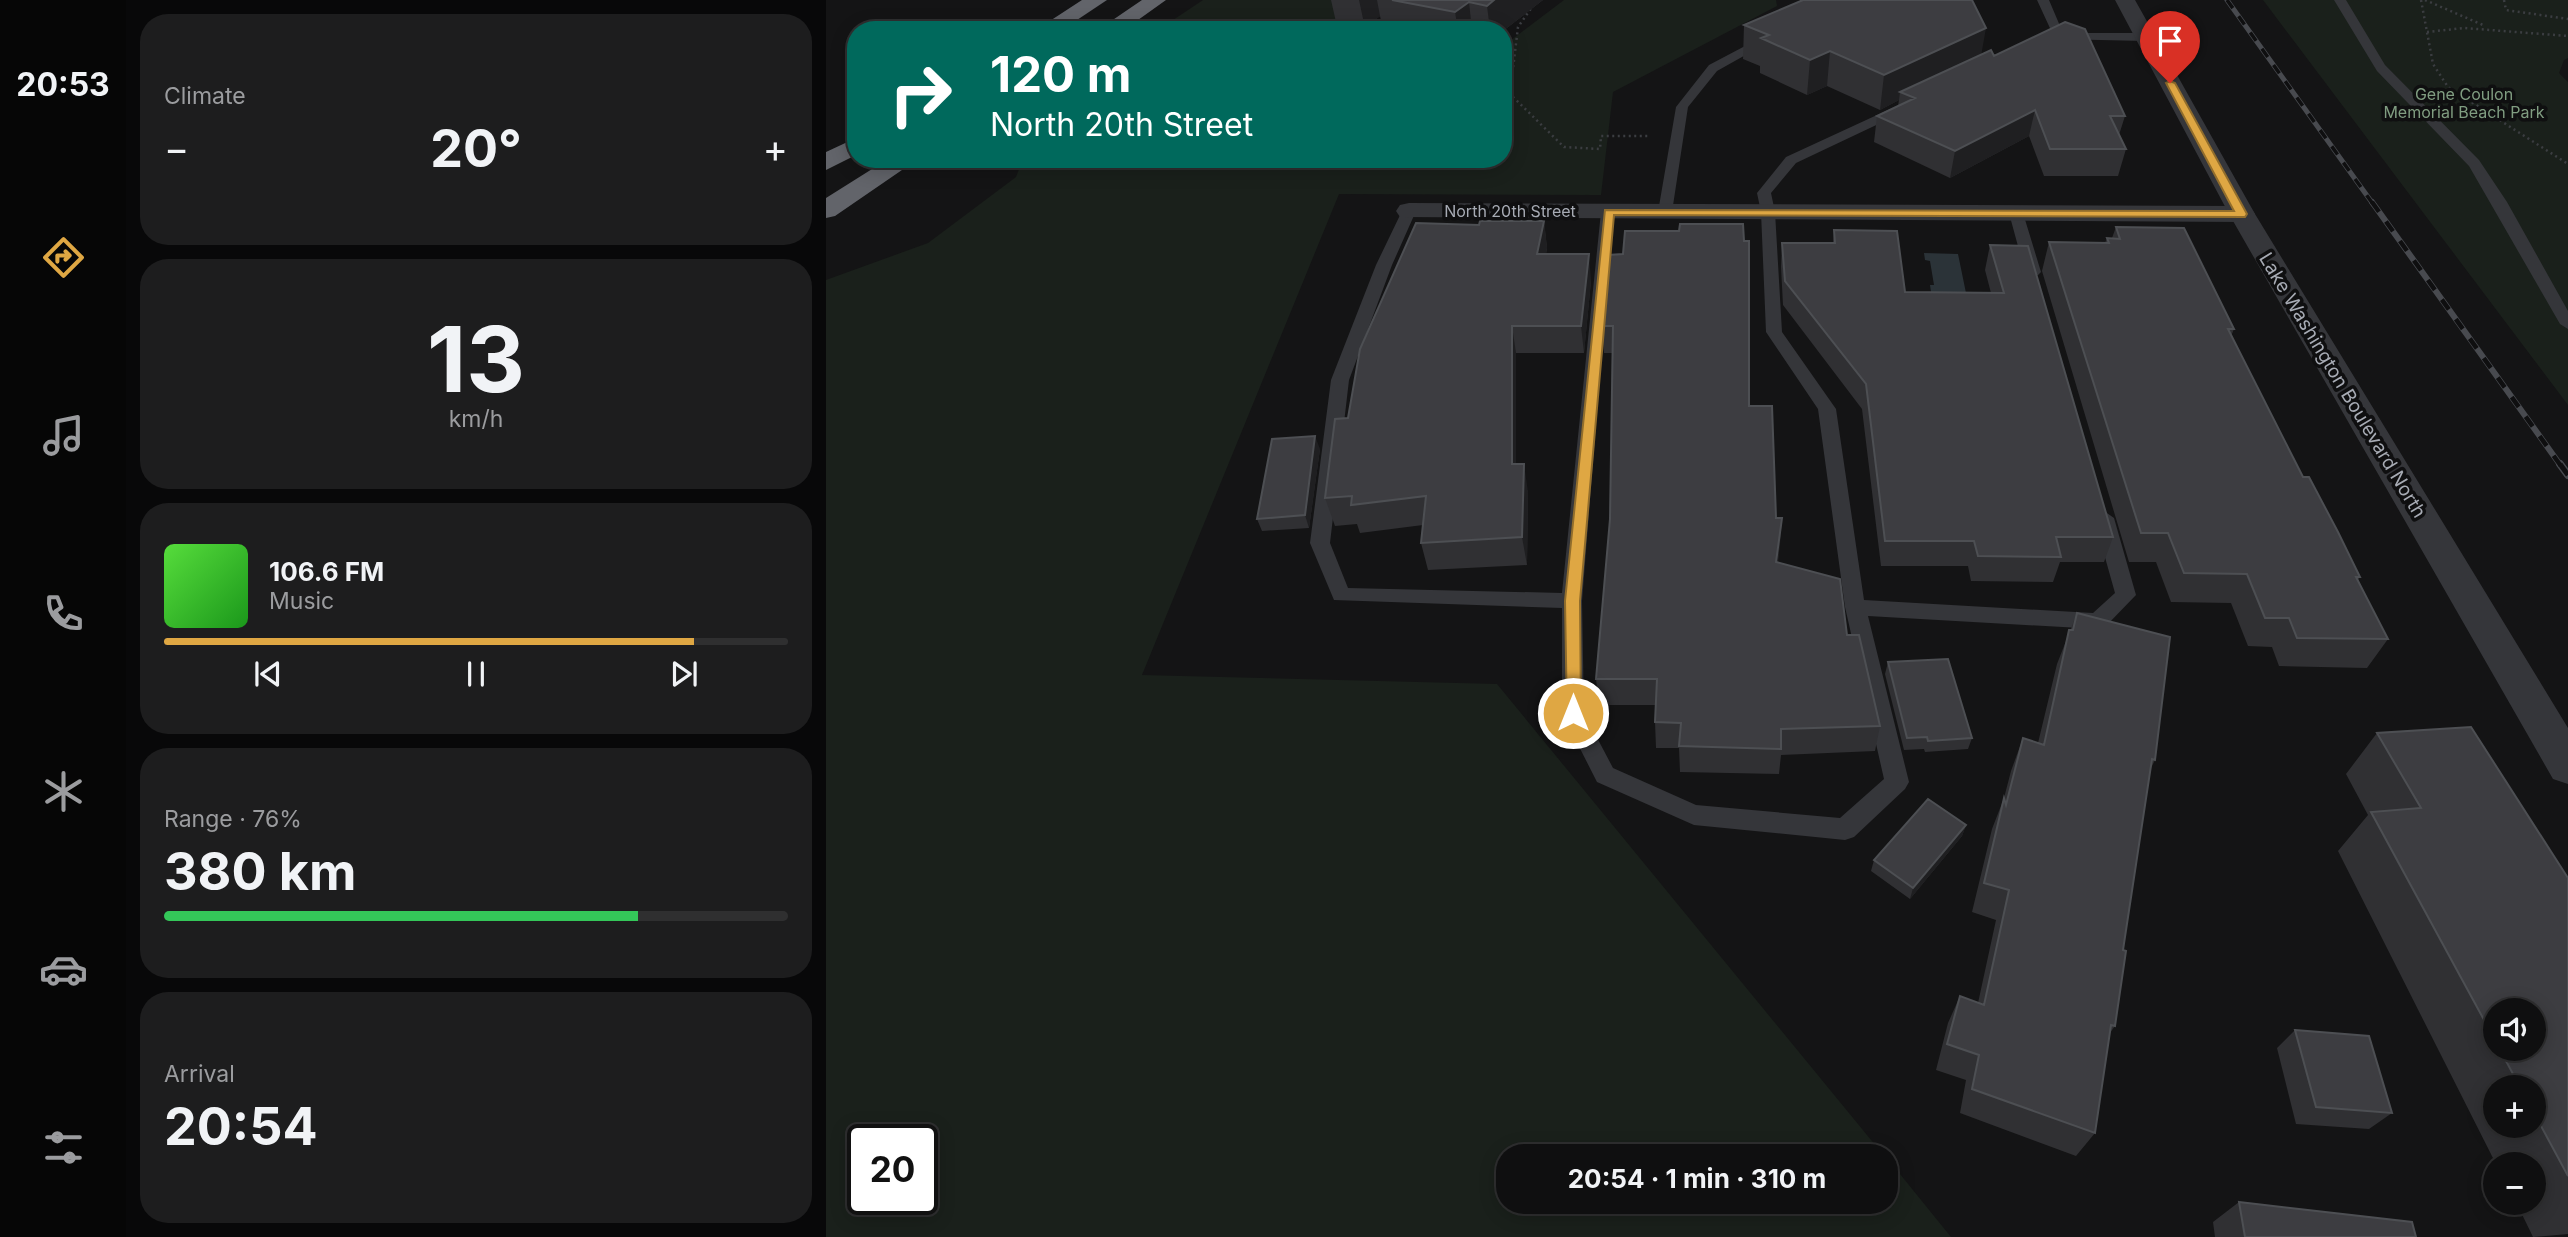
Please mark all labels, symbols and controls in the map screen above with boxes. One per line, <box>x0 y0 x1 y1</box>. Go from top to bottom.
pin <box>2140 11 2200 83</box>
icon: arrive <box>2151 22 2189 60</box>
text: 120 m <box>990 45 1131 104</box>
icon: right <box>875 49 966 140</box>
text: 20:53 <box>16 65 110 104</box>
text: Climate <box>164 82 246 110</box>
park label: Gene Coulon Memorial Beach Park <box>2383 84 2545 122</box>
text: North 20th Street <box>990 105 1253 144</box>
text: 20° <box>430 117 522 180</box>
text: − <box>164 125 189 171</box>
text: + <box>763 125 788 171</box>
street label: North 20th Street <box>1444 201 1576 221</box>
icon: directions <box>39 233 88 282</box>
street label: Lake Washington Boulevard North <box>2254 249 2431 522</box>
text: 13 <box>427 304 525 414</box>
text: km/h <box>449 405 503 433</box>
icon: music <box>39 411 88 460</box>
text: 106.6 FM <box>269 556 384 587</box>
text: Music <box>269 587 334 615</box>
icon: phone <box>39 589 88 638</box>
icon: previous <box>249 655 287 693</box>
icon: pause <box>457 655 495 693</box>
icon: next <box>665 655 703 693</box>
position arrow <box>1536 676 1610 750</box>
icon: climate <box>39 767 88 816</box>
text: Range · 76% <box>164 805 302 833</box>
text: 380 km <box>164 840 356 903</box>
icon: car <box>39 945 88 994</box>
map controls <box>2483 998 2546 1215</box>
button: sound <box>2483 998 2546 1061</box>
text: Arrival <box>164 1060 235 1088</box>
button: + <box>2483 1075 2546 1138</box>
text: 20:54 <box>164 1095 318 1158</box>
icon: filters <box>39 1123 88 1172</box>
speed limit sign: 20 <box>847 1124 938 1215</box>
button: − <box>2483 1152 2546 1215</box>
text: 20:54 · 1 min · 310 m <box>1568 1163 1826 1194</box>

